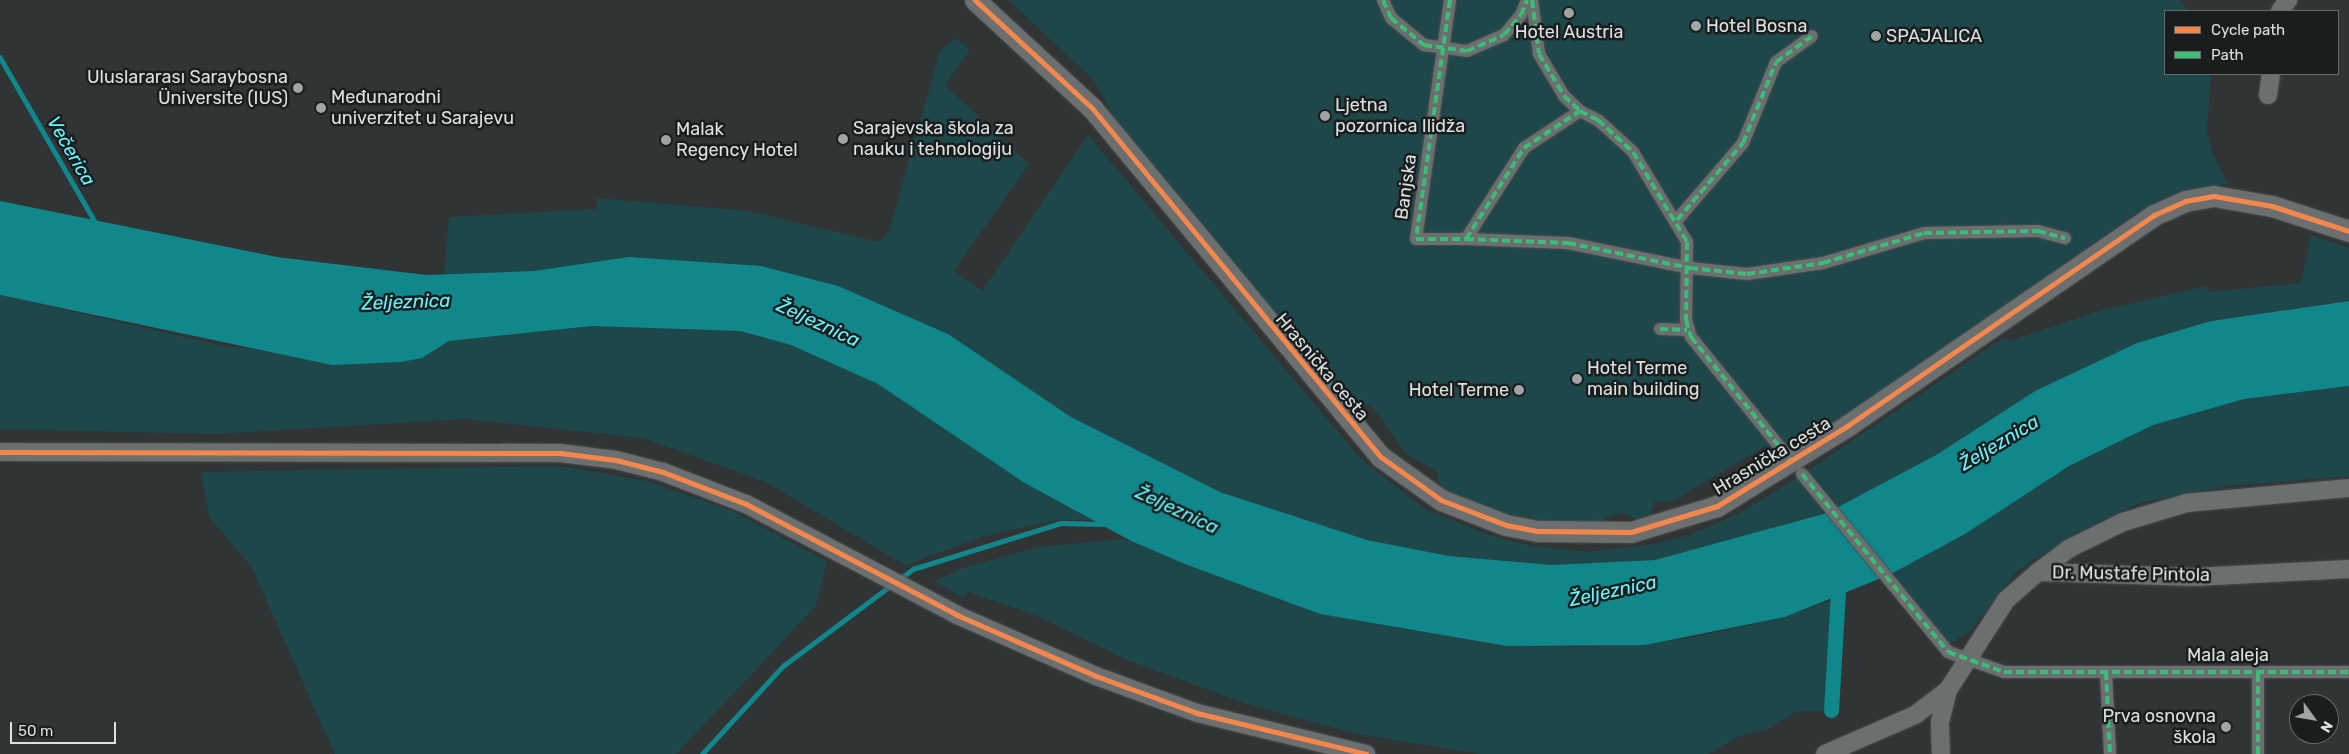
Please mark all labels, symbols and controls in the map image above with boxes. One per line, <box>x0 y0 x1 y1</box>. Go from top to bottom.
marker: Hotel Austria <box>1563 7 1575 19</box>
legend <box>2164 10 2339 75</box>
place label: Hotel Bosna <box>1706 15 1807 37</box>
marker: Hotel Bosna <box>1690 20 1702 32</box>
place label: Hotel Austria <box>1514 21 1624 43</box>
text: Cycle path <box>2211 21 2285 39</box>
place label: SPAJALICA <box>1886 25 1982 47</box>
marker: SPAJALICA <box>1870 30 1882 42</box>
text: Path <box>2211 46 2244 64</box>
place label: Uluslararası Saraybosna Üniversite (IUS) <box>87 67 288 110</box>
marker: Uluslararası Saraybosna Üniversite (IUS) <box>292 82 304 94</box>
place label: Međunarodni univerzitet u Sarajevu <box>331 87 514 130</box>
place label: Ljetna pozornica Ilidža <box>1335 95 1465 138</box>
marker: Međunarodni univerzitet u Sarajevu <box>315 102 327 114</box>
marker: Ljetna pozornica Ilidža <box>1319 110 1331 122</box>
water label: Večerica <box>42 112 100 190</box>
place label: Sarajevska škola za nauku i tehnologiju <box>853 118 1014 160</box>
place label: Malak Regency Hotel <box>676 119 798 162</box>
marker: Sarajevska škola za nauku i tehnologiju <box>837 133 849 145</box>
marker: Malak Regency Hotel <box>660 134 672 146</box>
street label: Banjska <box>1391 153 1421 221</box>
water label: Željeznica <box>361 289 451 315</box>
water label: Željeznica <box>773 294 863 352</box>
street label: Hrasnička cesta <box>1271 309 1373 425</box>
place label: Hotel Terme main building <box>1587 358 1700 400</box>
marker: Hotel Terme main building <box>1571 373 1583 385</box>
place label: Hotel Terme <box>1408 379 1509 401</box>
marker: Hotel Terme <box>1513 384 1525 396</box>
water label: Željeznica <box>1955 410 2043 476</box>
street label: Hrasnička cesta <box>1709 412 1835 500</box>
water label: Željeznica <box>1132 481 1222 539</box>
street label: Dr. Mustafe Pintola <box>2052 562 2210 586</box>
water label: Željeznica <box>1567 571 1659 611</box>
street label: Mala aleja <box>2187 644 2269 666</box>
north arrow <box>2289 694 2339 744</box>
place label: Prva osnovna škola <box>2102 706 2216 749</box>
scale bar <box>12 712 119 744</box>
text: N <box>2316 718 2336 735</box>
marker: Prva osnovna škola <box>2220 721 2232 733</box>
text: 50 m <box>18 722 53 740</box>

